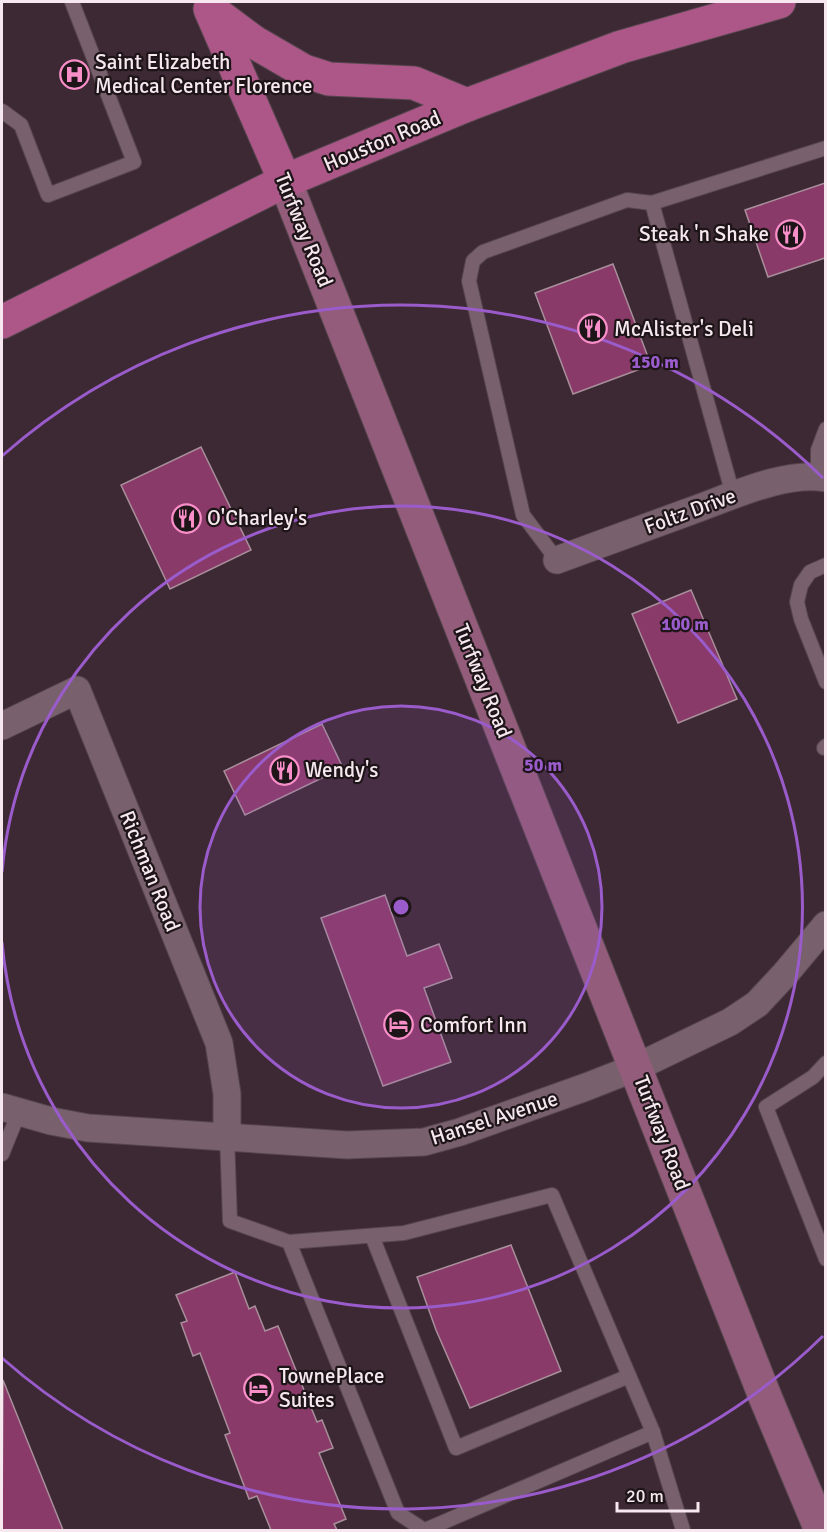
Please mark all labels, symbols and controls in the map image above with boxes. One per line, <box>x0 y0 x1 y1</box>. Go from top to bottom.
place label: Saint Elizabeth Medical Center Florence <box>95 49 312 99</box>
hospital icon: Saint Elizabeth Medical Center Florence <box>58 58 90 90</box>
street label: Houston Road <box>319 105 445 177</box>
street label: Turfway Road <box>269 169 339 291</box>
restaurant icon: Steak 'n Shake <box>774 218 806 250</box>
place label: Steak 'n Shake <box>639 221 769 247</box>
restaurant icon: McAlister's Deli <box>577 313 609 345</box>
place label: McAlister's Deli <box>614 316 754 342</box>
text: 150 m <box>631 351 679 373</box>
street label: Foltz Drive <box>641 482 739 540</box>
restaurant icon: O'Charley's <box>170 502 202 534</box>
place label: O'Charley's <box>207 505 307 531</box>
text: 100 m <box>661 613 709 635</box>
street label: Turfway Road <box>448 620 518 742</box>
restaurant icon: Wendy's <box>268 754 300 786</box>
text: 50 m <box>524 754 562 776</box>
place label: Wendy's <box>305 757 378 783</box>
street label: Richman Road <box>114 807 186 935</box>
centre of rings <box>391 897 411 917</box>
hotel icon: Comfort Inn <box>383 1009 415 1041</box>
place label: Comfort Inn <box>420 1012 527 1038</box>
street label: Turfway Road <box>628 1072 696 1194</box>
street label: Hansel Avenue <box>427 1085 561 1151</box>
place label: TownePlace Suites <box>279 1363 384 1413</box>
hotel icon: TownePlace Suites <box>242 1372 274 1404</box>
scale bar <box>617 1475 698 1513</box>
text: 20 m <box>626 1485 664 1507</box>

